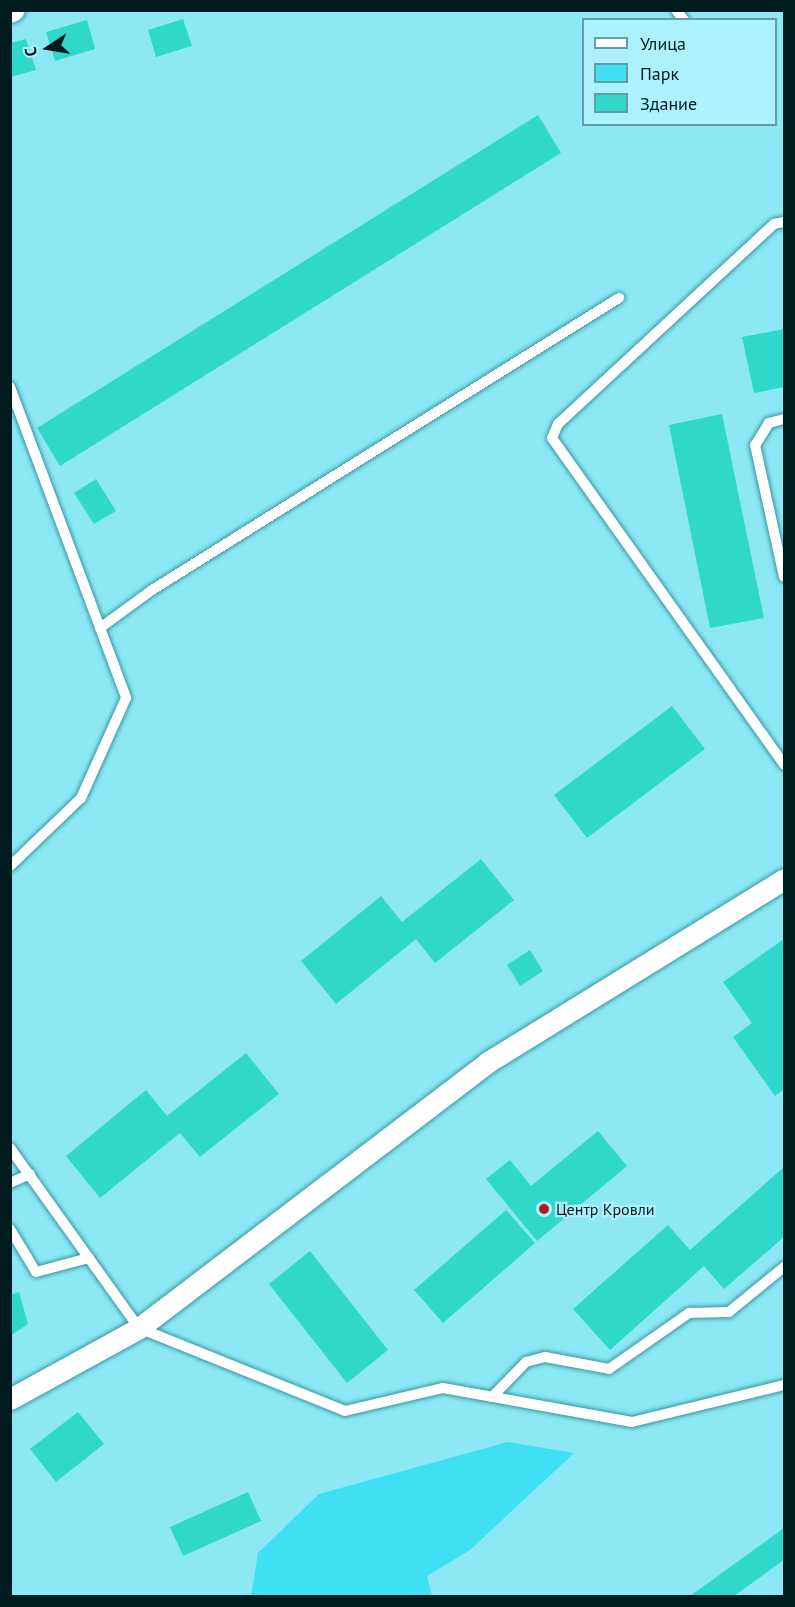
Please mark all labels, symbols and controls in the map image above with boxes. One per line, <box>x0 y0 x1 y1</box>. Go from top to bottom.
north arrow <box>18 18 78 78</box>
legend <box>582 18 777 126</box>
text: Улица <box>640 32 686 55</box>
text: С <box>20 45 41 58</box>
text: Парк <box>640 62 679 85</box>
text: Здание <box>640 92 697 115</box>
place label: Центр Кровли <box>556 1199 654 1219</box>
marker: Центр Кровли <box>537 1202 551 1216</box>

